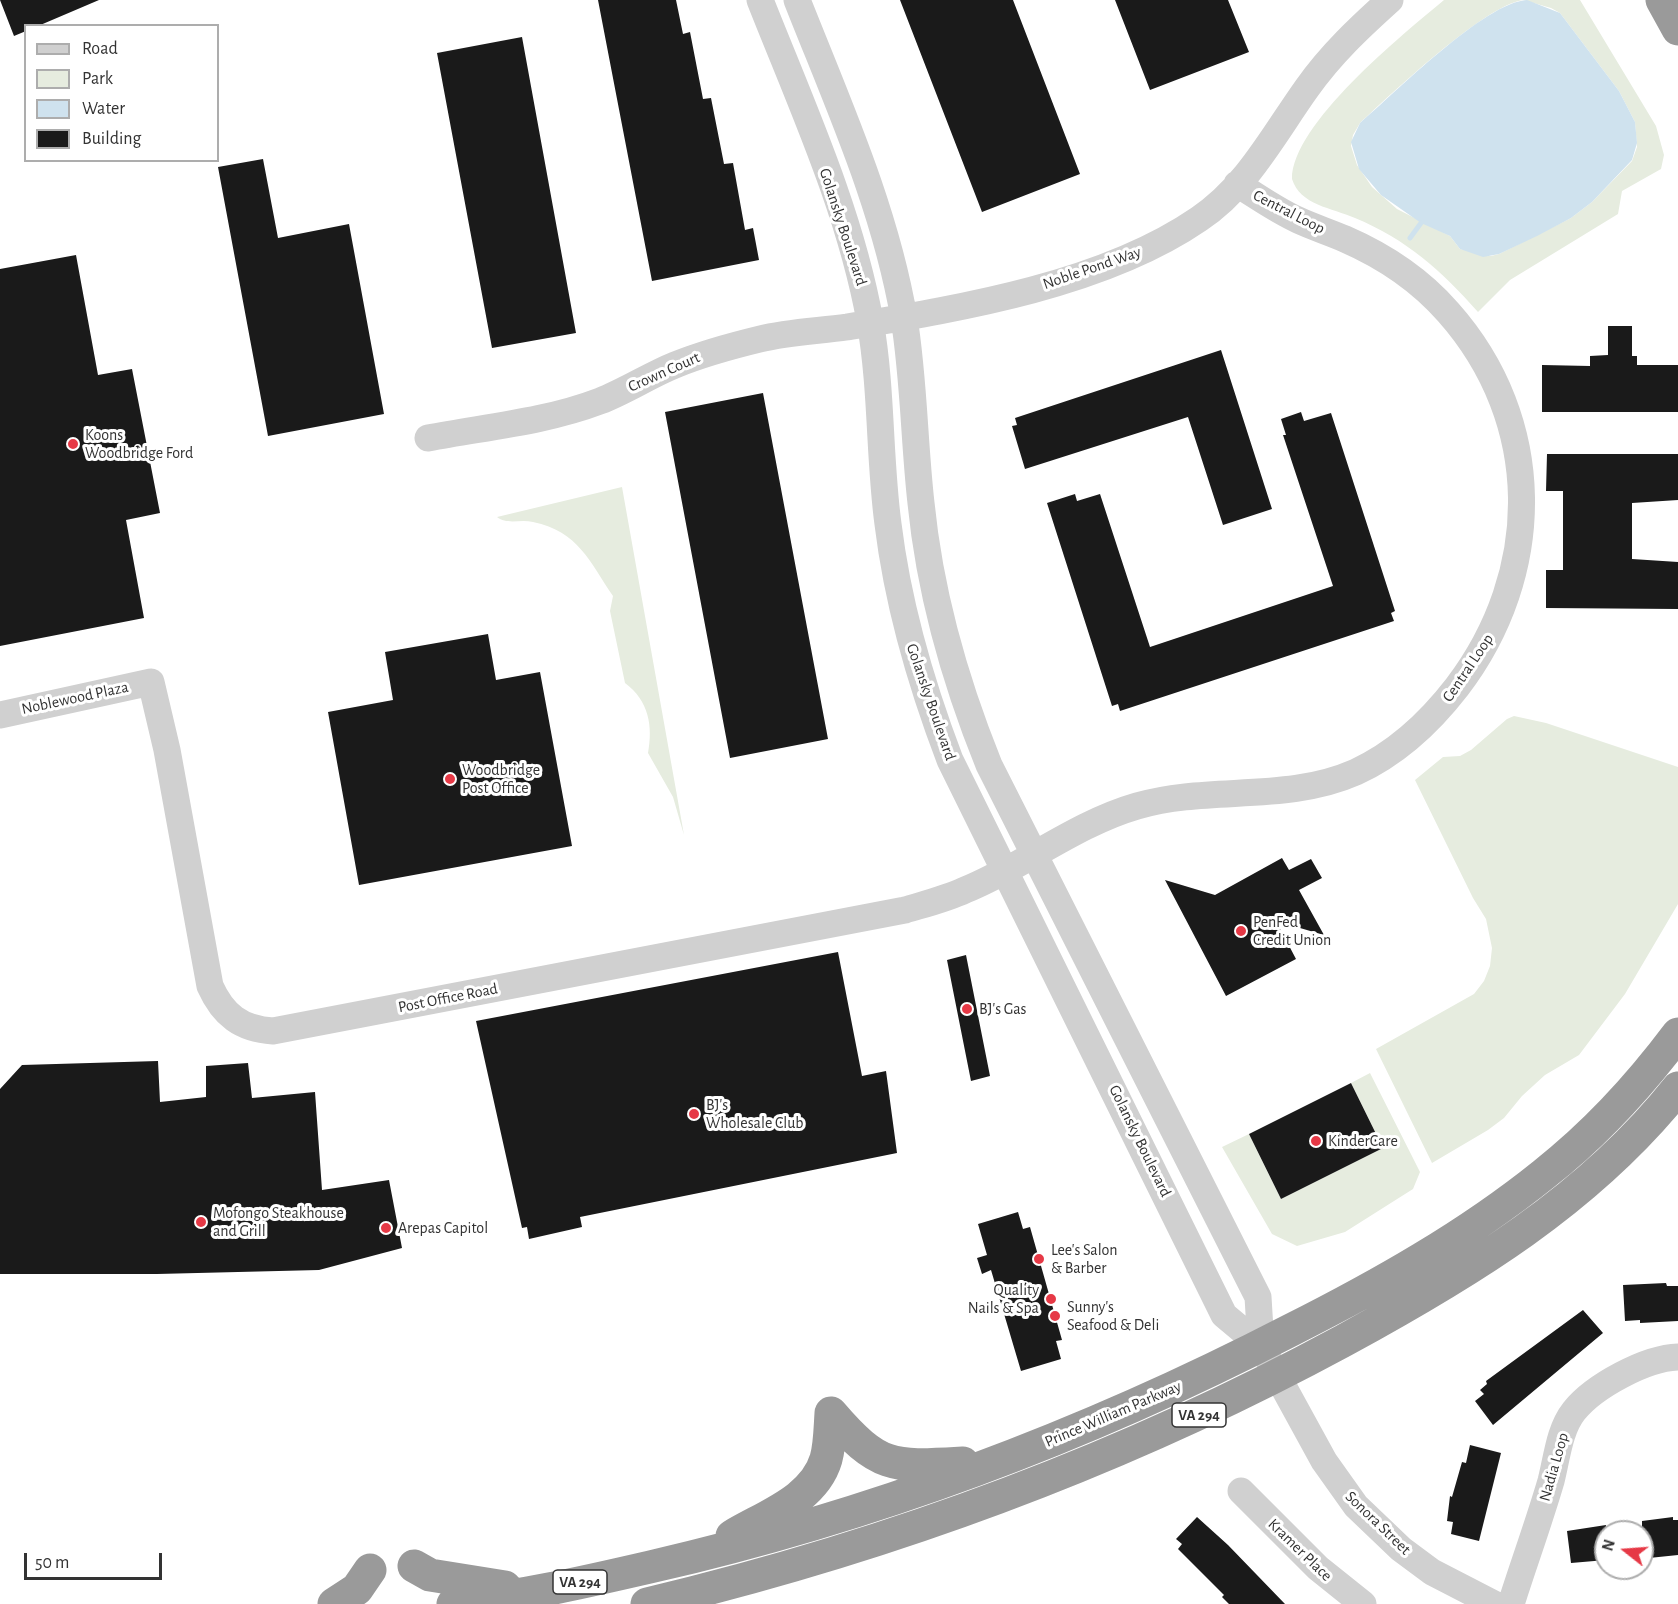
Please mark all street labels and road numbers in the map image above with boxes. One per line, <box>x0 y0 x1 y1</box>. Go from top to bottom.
street label: Golansky Boulevard <box>815 166 871 288</box>
street label: Central Loop <box>1250 186 1328 238</box>
street label: Noble Pond Way <box>1040 242 1144 294</box>
street label: Crown Court <box>625 348 703 396</box>
street label: Central Loop <box>1438 630 1498 706</box>
street label: Golansky Boulevard <box>902 641 960 763</box>
street label: Noblewood Plaza <box>20 677 130 719</box>
street label: Post Office Road <box>397 979 499 1017</box>
street label: Golansky Boulevard <box>1105 1082 1175 1200</box>
street label: Prince William Parkway <box>1042 1377 1184 1451</box>
road number: VA 294 <box>1172 1403 1226 1427</box>
street label: Nadia Loop <box>1535 1430 1573 1504</box>
street label: Sonora Street <box>1341 1487 1415 1559</box>
street label: Kramer Place <box>1264 1515 1336 1585</box>
road number: VA 294 <box>553 1570 607 1594</box>

